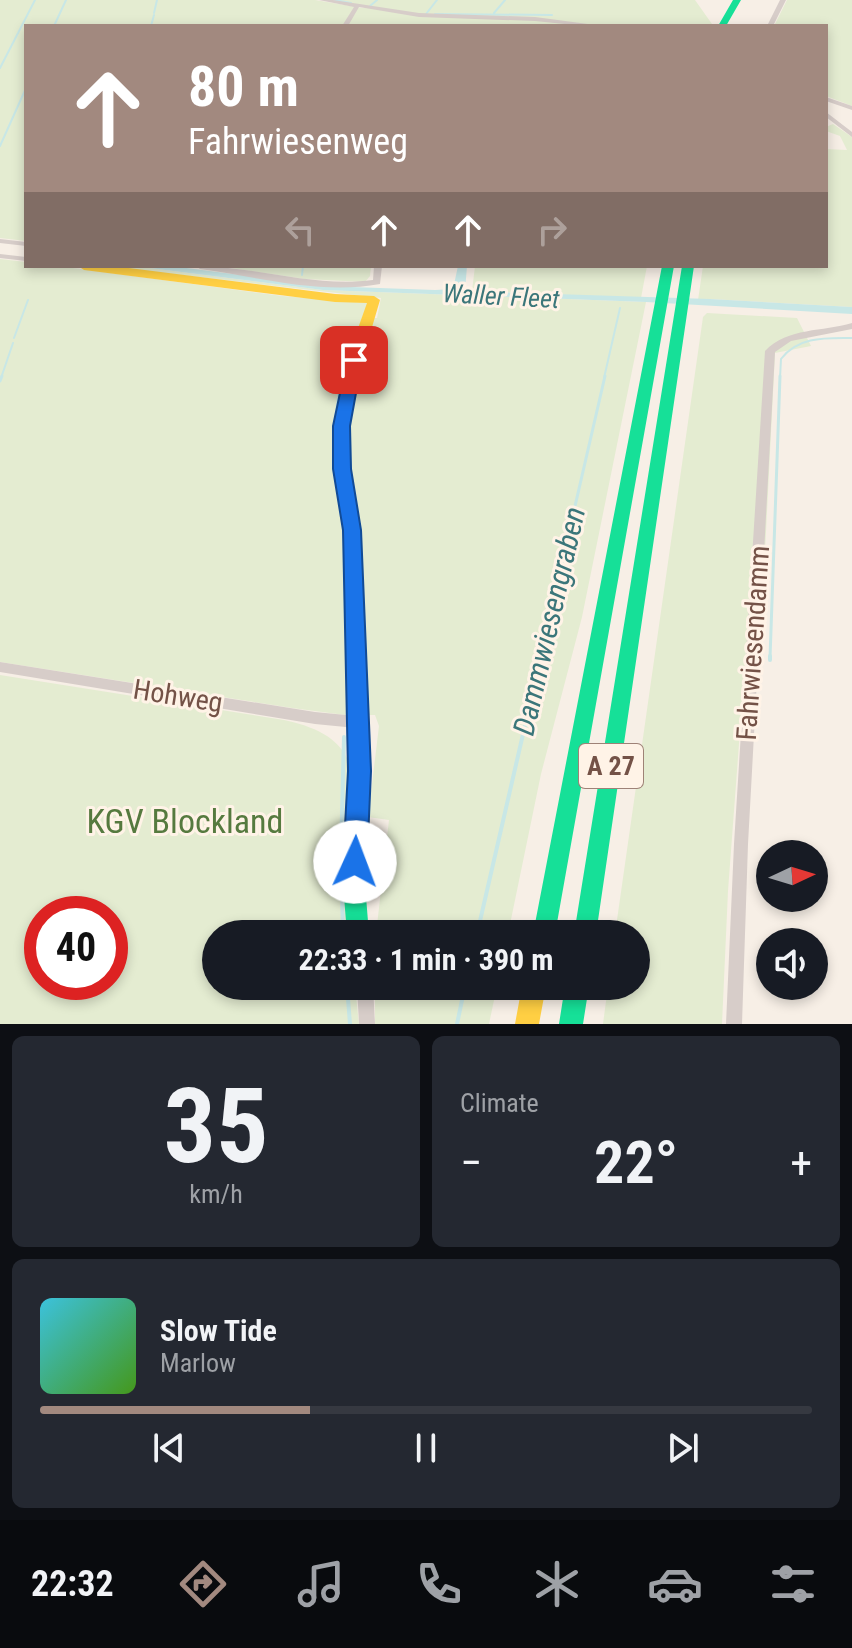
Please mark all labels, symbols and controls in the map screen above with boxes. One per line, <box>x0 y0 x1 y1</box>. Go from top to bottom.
text: 80 m <box>188 54 299 120</box>
icon: ahead <box>56 56 160 160</box>
text: Fahrwiesenweg <box>188 121 408 163</box>
icon: left <box>278 208 322 252</box>
icon: ahead <box>362 208 406 252</box>
icon: ahead <box>446 208 490 252</box>
icon: right <box>530 208 574 252</box>
water label: Waller Fleet <box>442 278 561 314</box>
pin <box>320 326 388 394</box>
icon: arrive <box>332 338 376 382</box>
water label: Dammwiesengraben <box>506 503 592 739</box>
street label: Fahrwiesendamm <box>730 544 776 742</box>
street label: Hohweg <box>131 673 225 719</box>
road number: A 27 <box>579 744 643 788</box>
park label: KGV Blockland <box>87 801 283 841</box>
position arrow <box>313 820 397 904</box>
north arrow <box>756 840 828 912</box>
map controls <box>756 840 828 1000</box>
speed limit sign: 40 <box>24 896 128 1000</box>
button: sound <box>756 928 828 1000</box>
text: 22:33 · 1 min · 390 m <box>299 942 553 977</box>
text: 35 <box>163 1066 269 1187</box>
text: Climate <box>460 1088 539 1118</box>
text: 22° <box>594 1127 678 1198</box>
text: − <box>460 1137 482 1189</box>
text: + <box>790 1137 812 1189</box>
text: km/h <box>189 1179 243 1209</box>
text: Slow Tide <box>160 1313 277 1348</box>
text: Marlow <box>160 1348 236 1378</box>
icon: previous <box>147 1426 191 1470</box>
icon: pause <box>404 1426 448 1470</box>
icon: next <box>661 1426 705 1470</box>
icon: directions <box>175 1556 231 1612</box>
icon: music <box>293 1556 349 1612</box>
icon: phone <box>411 1556 467 1612</box>
icon: climate <box>529 1556 585 1612</box>
icon: car <box>647 1556 703 1612</box>
icon: filters <box>765 1556 821 1612</box>
text: 22:32 <box>31 1563 114 1605</box>

